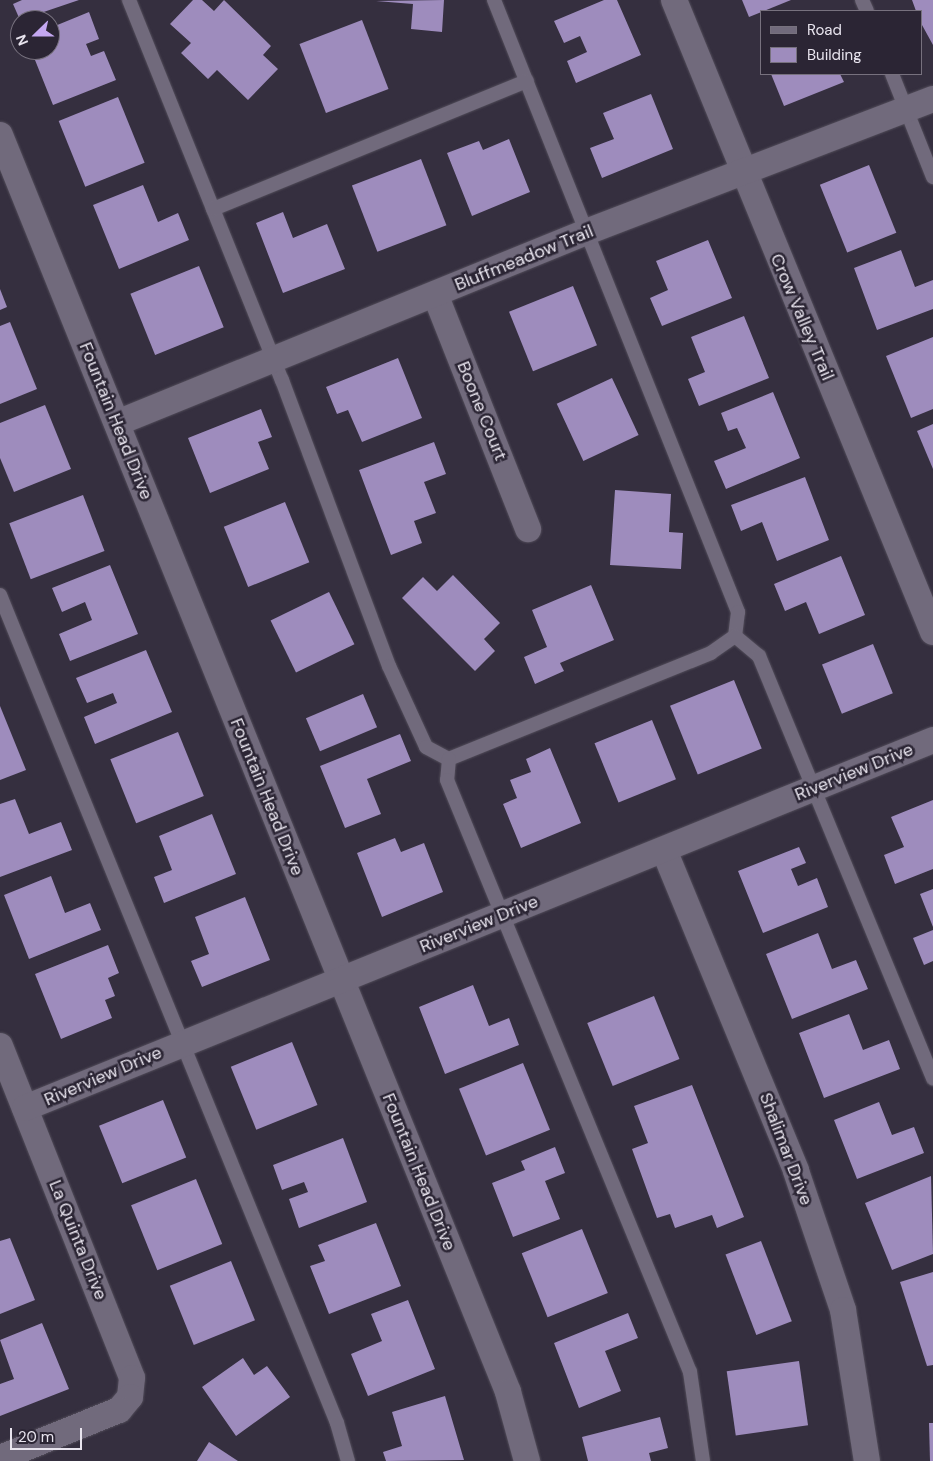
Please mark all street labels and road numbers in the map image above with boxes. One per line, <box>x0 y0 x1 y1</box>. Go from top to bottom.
street label: Bluffmeadow Trail <box>452 220 596 296</box>
street label: Crow Valley Trail <box>766 250 838 384</box>
street label: Fountain Head Drive <box>75 339 157 503</box>
street label: Boone Court <box>452 358 512 464</box>
street label: Fountain Head Drive <box>226 715 308 879</box>
street label: Riverview Drive <box>792 738 916 806</box>
street label: Riverview Drive <box>417 890 541 958</box>
street label: Riverview Drive <box>41 1041 165 1111</box>
street label: Fountain Head Drive <box>378 1090 460 1254</box>
street label: Shalimar Drive <box>755 1090 817 1208</box>
street label: La Quinta Drive <box>44 1177 112 1303</box>

